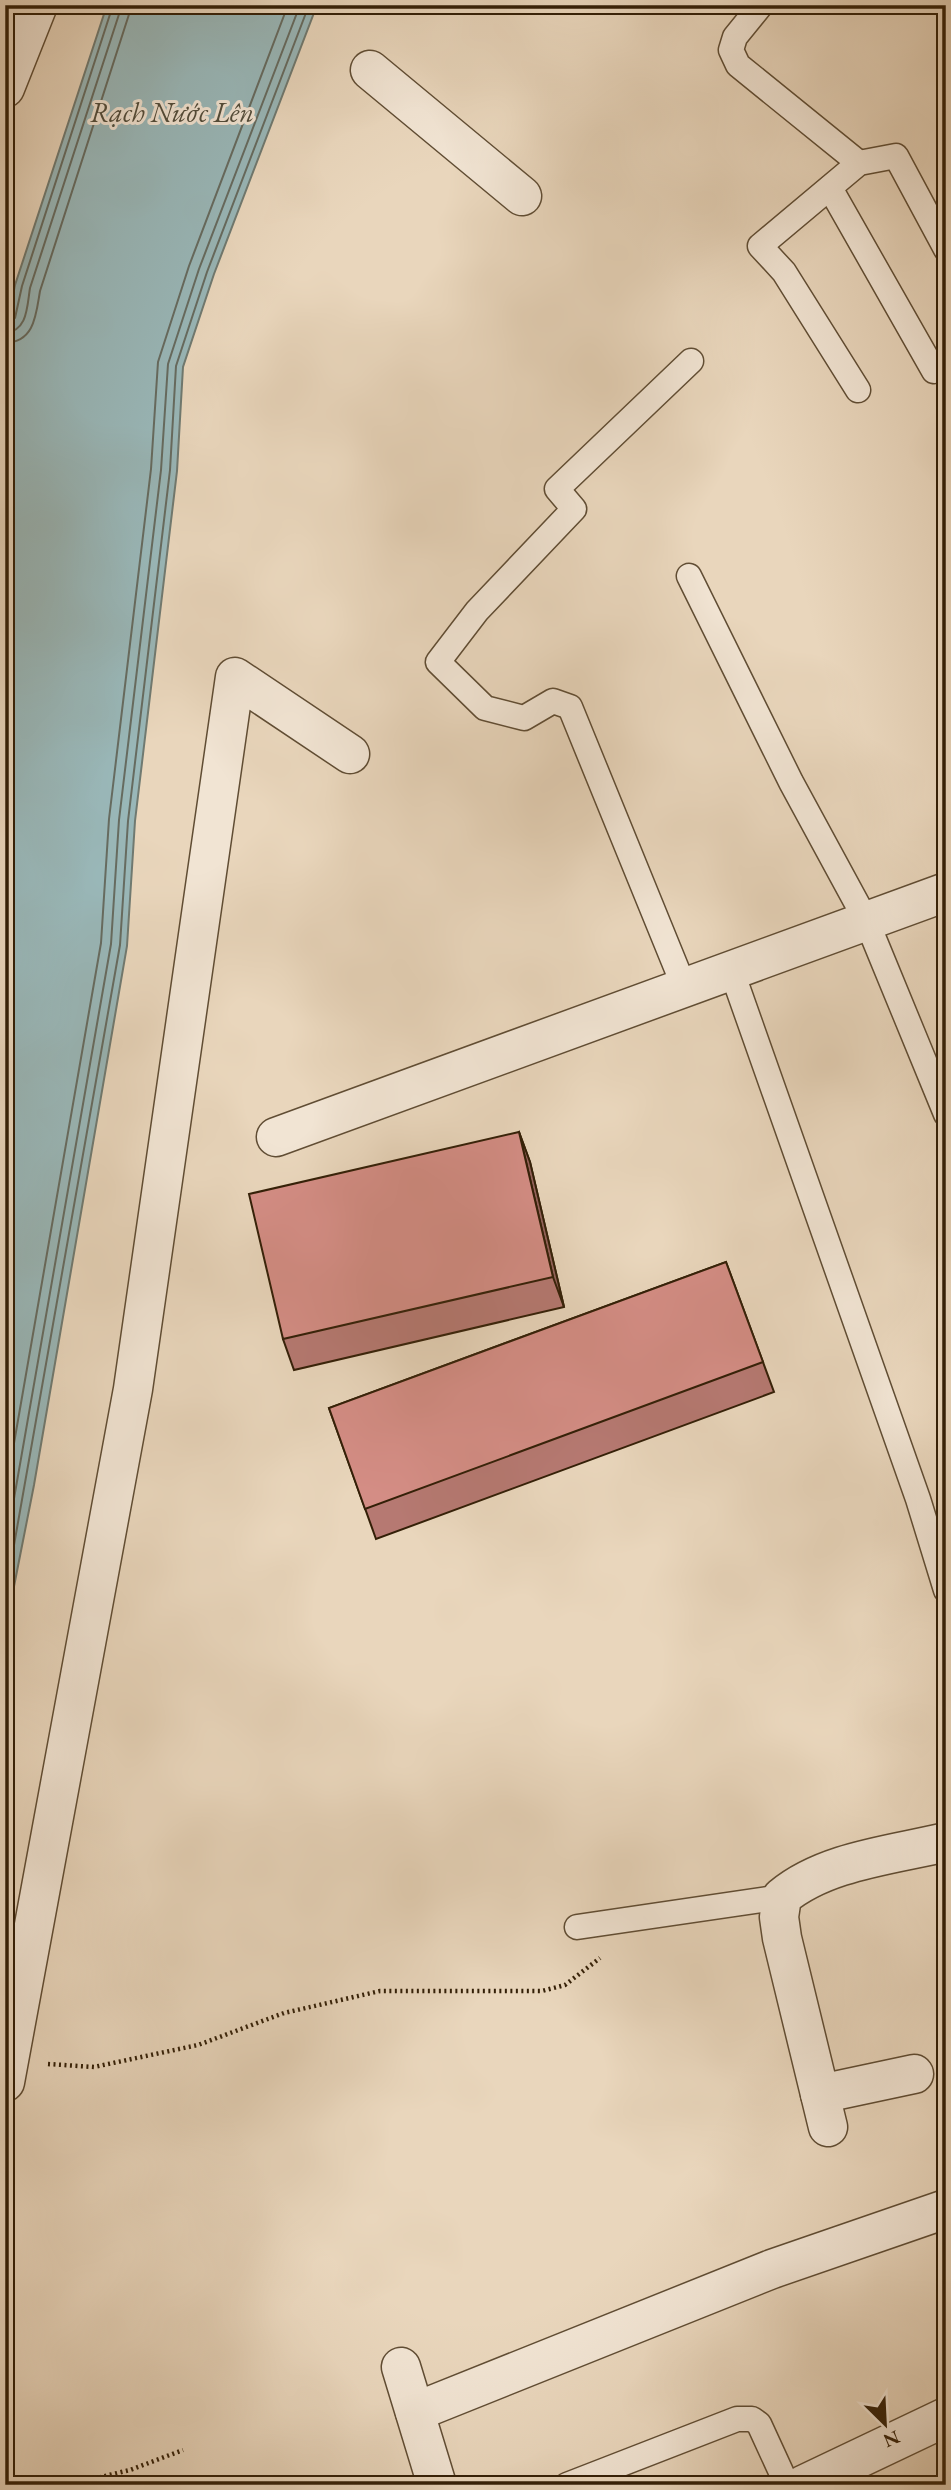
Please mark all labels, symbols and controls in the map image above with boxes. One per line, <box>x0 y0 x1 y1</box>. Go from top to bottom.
water label: Rạch Nước Lên <box>90 94 254 130</box>
north arrow <box>850 2388 920 2458</box>
text: N <box>879 2425 904 2454</box>

